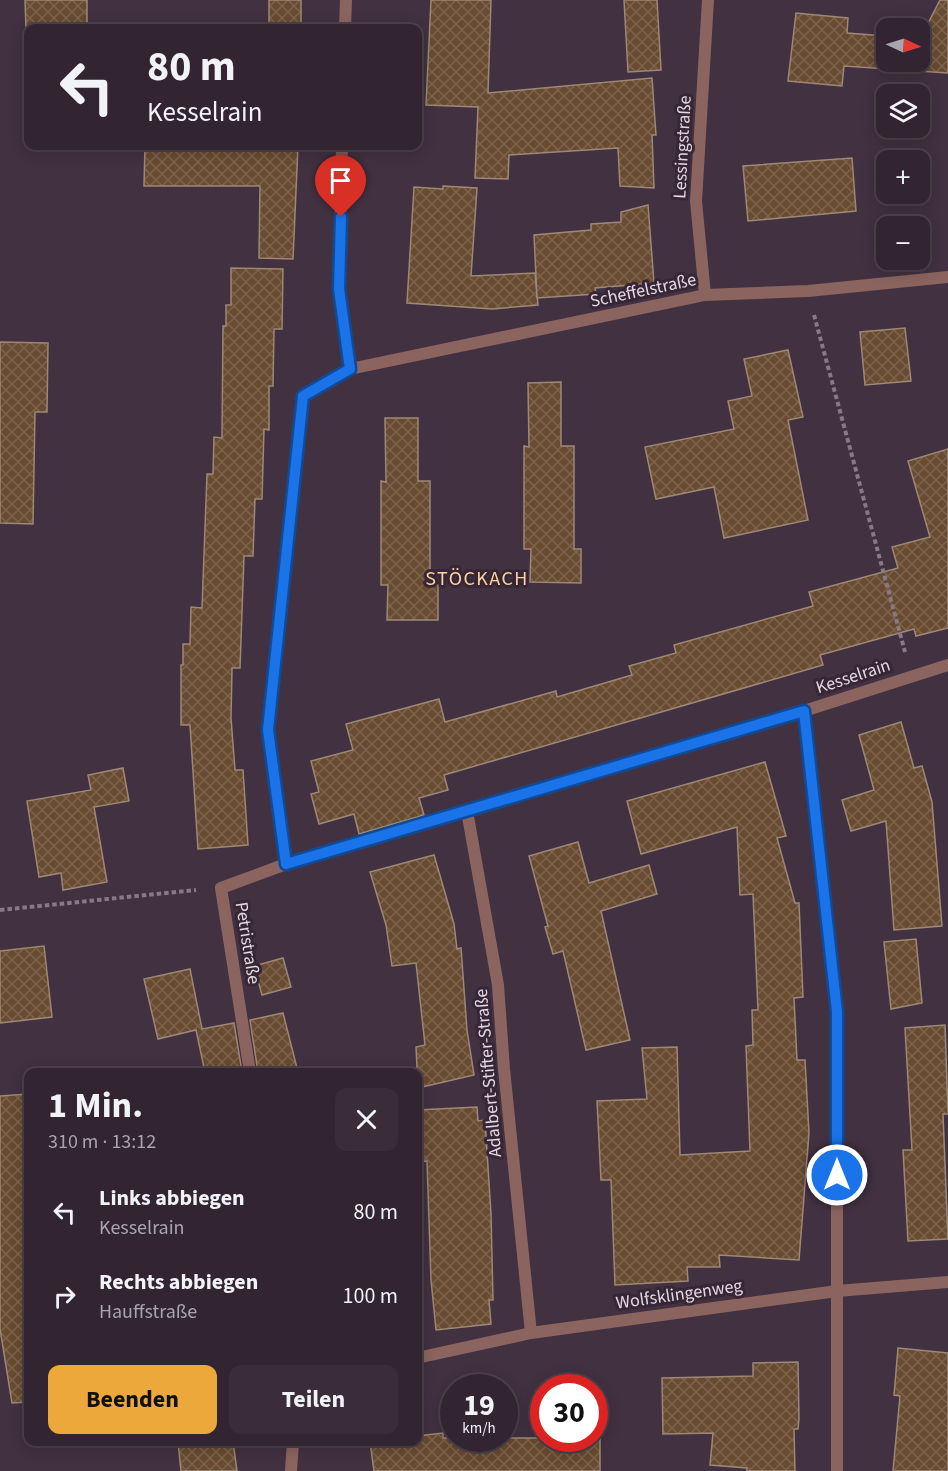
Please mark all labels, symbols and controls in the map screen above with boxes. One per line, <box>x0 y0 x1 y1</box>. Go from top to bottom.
north arrow <box>876 18 930 72</box>
map controls <box>876 18 930 270</box>
text: 80 m <box>147 37 236 97</box>
icon: left <box>48 48 126 126</box>
button: layers <box>876 84 930 138</box>
text: Kesselrain <box>147 93 262 132</box>
street label: Lessingstraße <box>667 95 698 199</box>
button: + <box>876 150 930 204</box>
pin <box>315 155 366 217</box>
icon: arrive <box>324 164 357 197</box>
button: − <box>876 216 930 270</box>
street label: Scheffelstraße <box>588 267 698 314</box>
district label: STÖCKACH <box>425 565 529 593</box>
street label: Kesselrain <box>813 653 894 700</box>
street label: Petristraße <box>229 900 266 986</box>
street label: Adalbert-Stifter-Straße <box>469 988 508 1158</box>
text: 1 Min. <box>48 1080 143 1131</box>
button: close <box>335 1088 398 1151</box>
text: 310 m · 13:12 <box>48 1128 156 1156</box>
position arrow <box>805 1143 869 1207</box>
text: Links abbiegen <box>99 1182 245 1214</box>
icon: left <box>48 1196 81 1229</box>
text: 80 m <box>353 1196 398 1228</box>
text: Kesselrain <box>99 1214 185 1242</box>
text: Rechts abbiegen <box>99 1266 258 1298</box>
street label: Wolfsklingenweg <box>614 1273 744 1316</box>
icon: right <box>48 1280 81 1313</box>
text: 100 m <box>343 1280 398 1312</box>
text: Hauffstraße <box>99 1298 197 1326</box>
button: Beenden <box>48 1365 217 1434</box>
button: Teilen <box>229 1365 398 1434</box>
speed limit sign: 30 <box>530 1374 608 1452</box>
text: 19 <box>463 1384 495 1427</box>
text: km/h <box>462 1418 496 1439</box>

